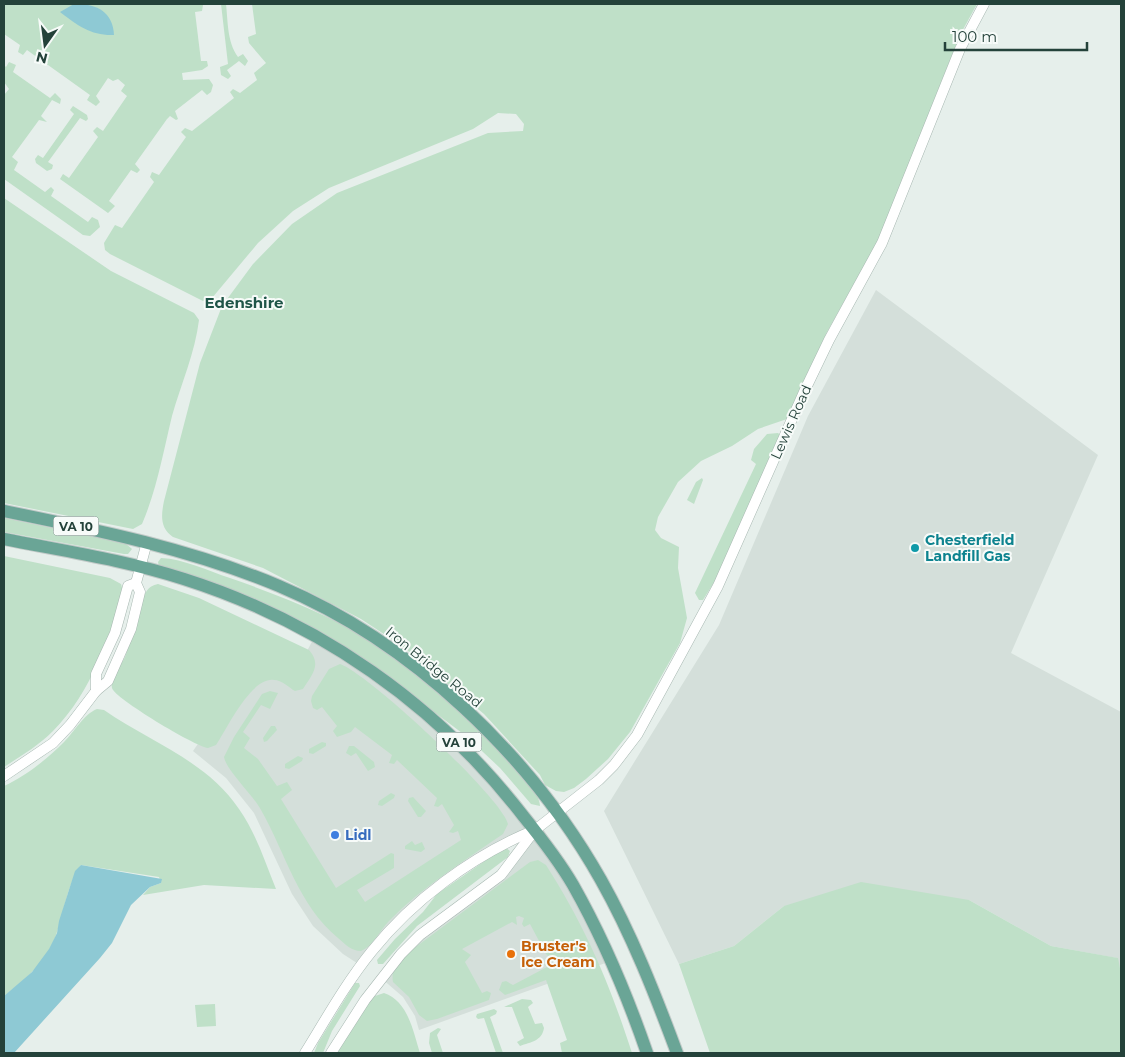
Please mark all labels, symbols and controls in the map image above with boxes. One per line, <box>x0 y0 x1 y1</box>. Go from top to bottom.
north arrow <box>20 20 70 70</box>
scale bar <box>945 20 1088 52</box>
text: 100 m <box>952 27 997 46</box>
text: N <box>34 48 50 68</box>
district label: Edenshire <box>205 293 283 312</box>
street label: Lewis Road <box>767 382 815 462</box>
road number: VA 10 <box>54 516 98 536</box>
place label: Chesterfield Landfill Gas <box>925 531 1014 565</box>
marker: Chesterfield Landfill Gas <box>909 542 921 554</box>
street label: Iron Bridge Road <box>382 622 486 712</box>
road number: VA 10 <box>436 732 482 752</box>
place label: Lidl <box>345 826 372 844</box>
marker: Lidl <box>329 829 341 841</box>
place label: Bruster's Ice Cream <box>521 937 595 971</box>
marker: Bruster's Ice Cream <box>505 948 517 960</box>

